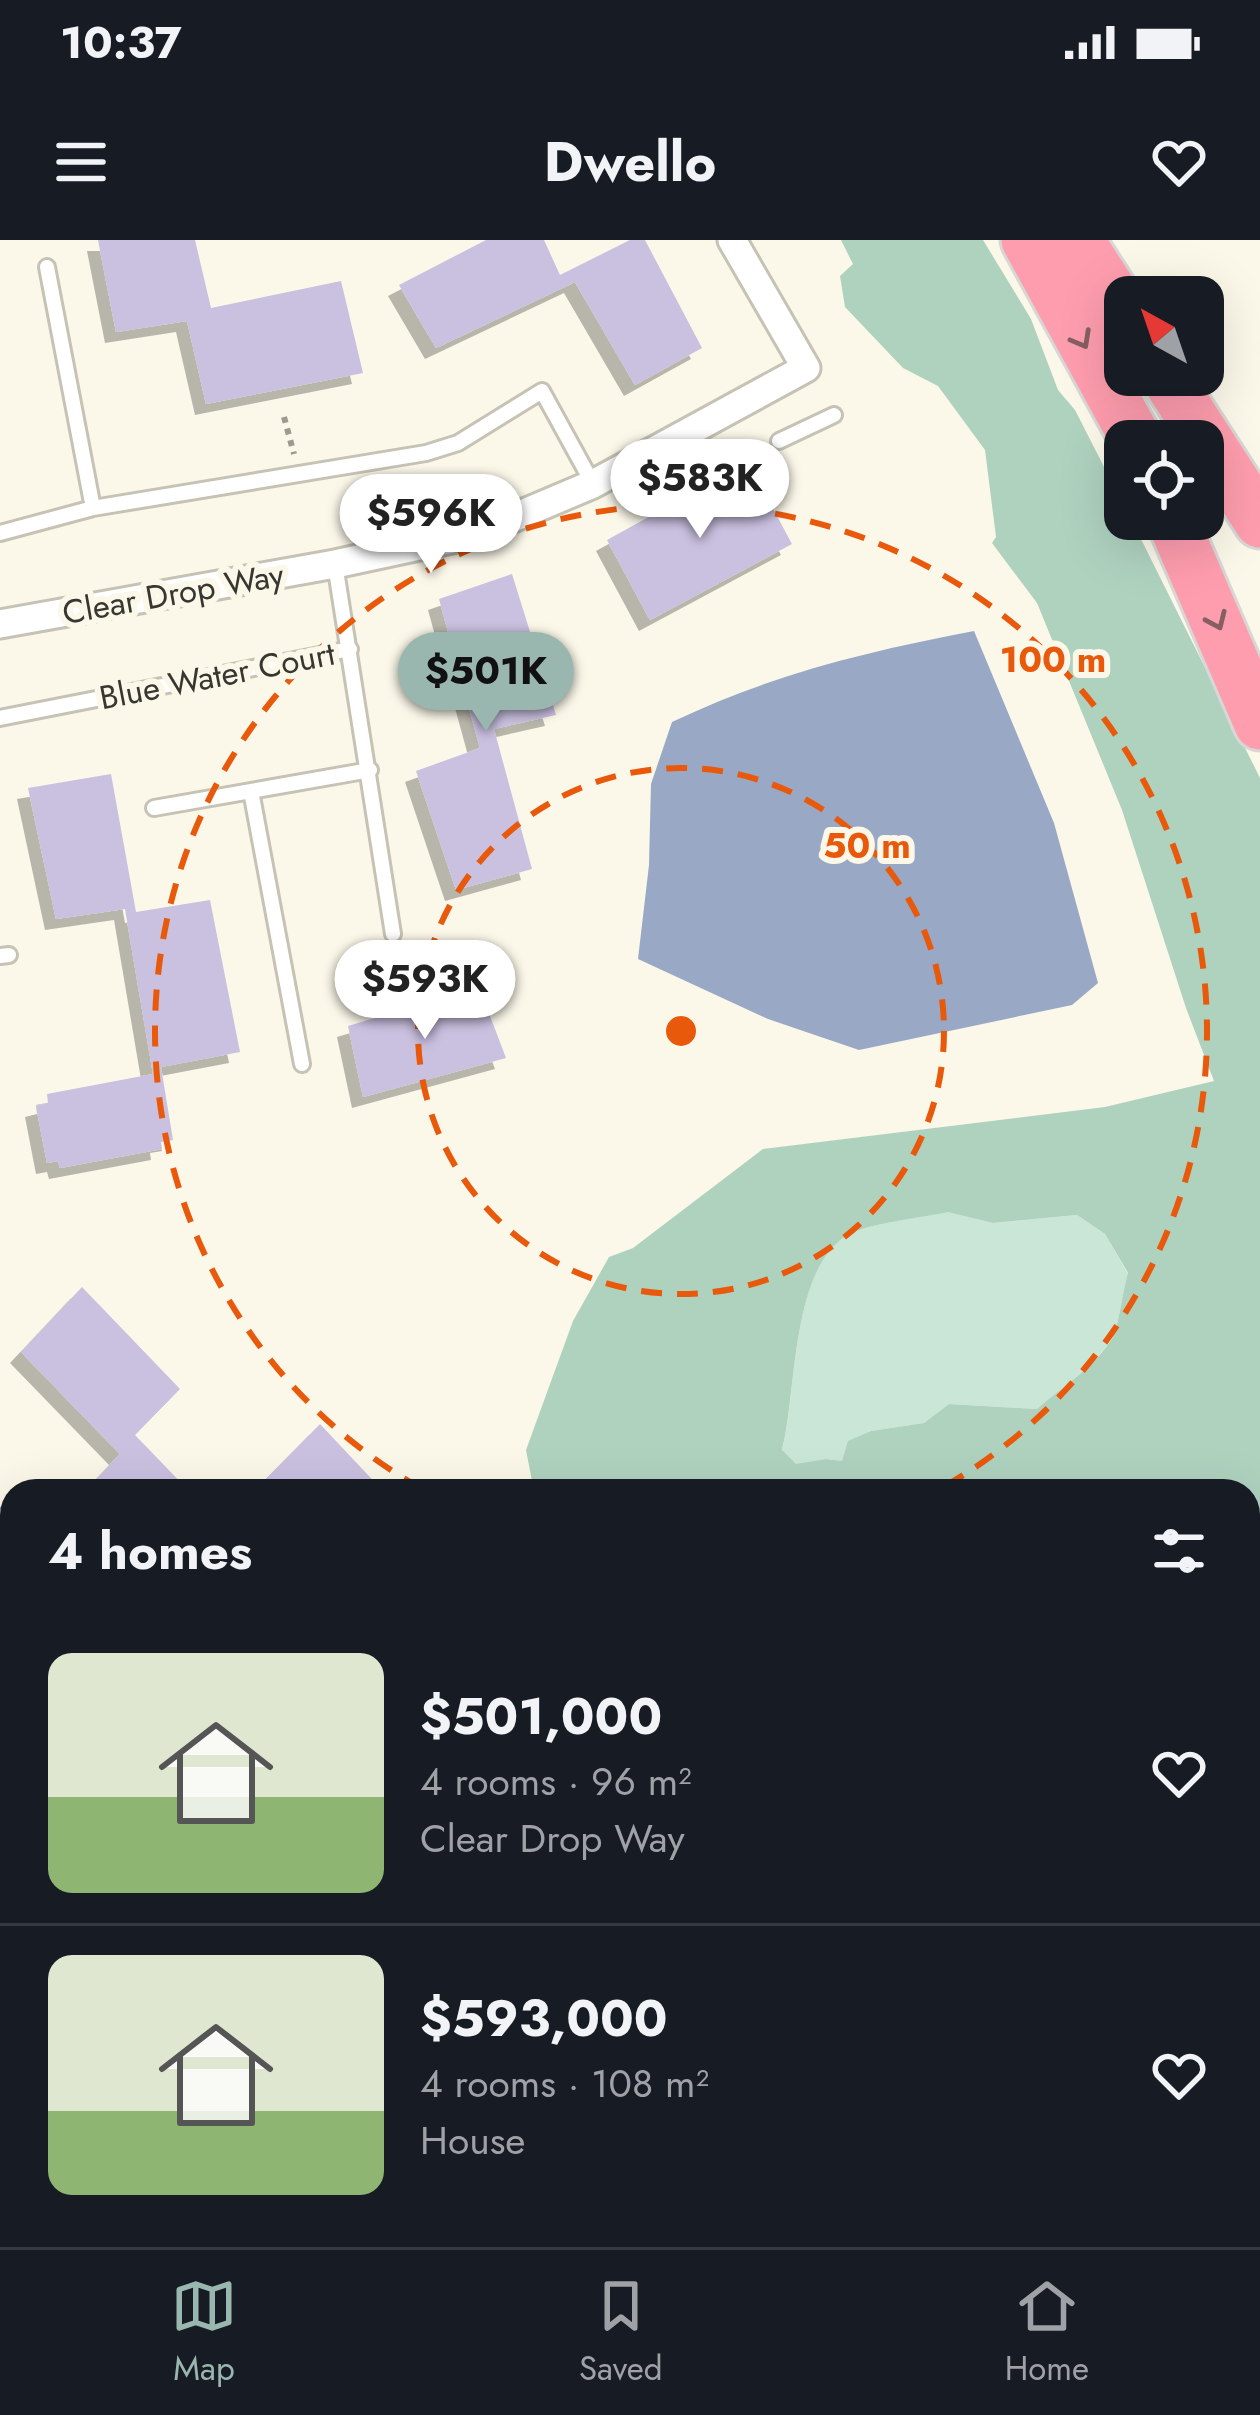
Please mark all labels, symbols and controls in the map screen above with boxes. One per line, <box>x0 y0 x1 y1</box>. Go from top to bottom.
text: 10:37 <box>60 10 182 75</box>
text: Dwello <box>544 123 716 201</box>
icon: menu <box>48 129 114 195</box>
icon: heart <box>1146 129 1212 195</box>
north arrow <box>1104 276 1224 396</box>
map controls <box>1104 276 1224 540</box>
one-way arrow <box>1068 328 1091 349</box>
button: locate <box>1104 420 1224 540</box>
pin: $583K <box>616 439 784 541</box>
text: $583K <box>637 449 763 506</box>
pin: $596K <box>347 474 515 576</box>
text: $596K <box>367 484 495 541</box>
street label: Clear Drop Way <box>59 551 288 636</box>
one-way arrow <box>1202 609 1226 630</box>
street label: Blue Water Court <box>95 630 339 721</box>
pin: $501K <box>402 632 570 734</box>
text: 100 m <box>1000 633 1106 685</box>
text: $501K <box>425 642 547 699</box>
text: 50 m <box>823 819 911 871</box>
pin: $593K <box>341 940 509 1042</box>
text: $593K <box>362 950 488 1007</box>
centre of rings <box>660 1010 702 1052</box>
text: 4 homes <box>48 1514 252 1588</box>
icon: filters <box>1146 1518 1212 1584</box>
text: $501,000 <box>420 1679 662 1753</box>
icon: home <box>144 1701 288 1845</box>
icon: heart <box>1146 1740 1212 1806</box>
text: 4 rooms · 96 m² <box>420 1753 692 1810</box>
text: Clear Drop Way <box>420 1810 685 1867</box>
text: $593,000 <box>420 1981 667 2055</box>
icon: home <box>144 2003 288 2147</box>
icon: heart <box>1146 2042 1212 2108</box>
text: 4 rooms · 108 m² <box>420 2055 709 2112</box>
text: House <box>420 2112 525 2169</box>
tab: Map <box>171 2273 237 2392</box>
tab: Saved <box>579 2273 663 2392</box>
tab: Home <box>1005 2273 1089 2392</box>

